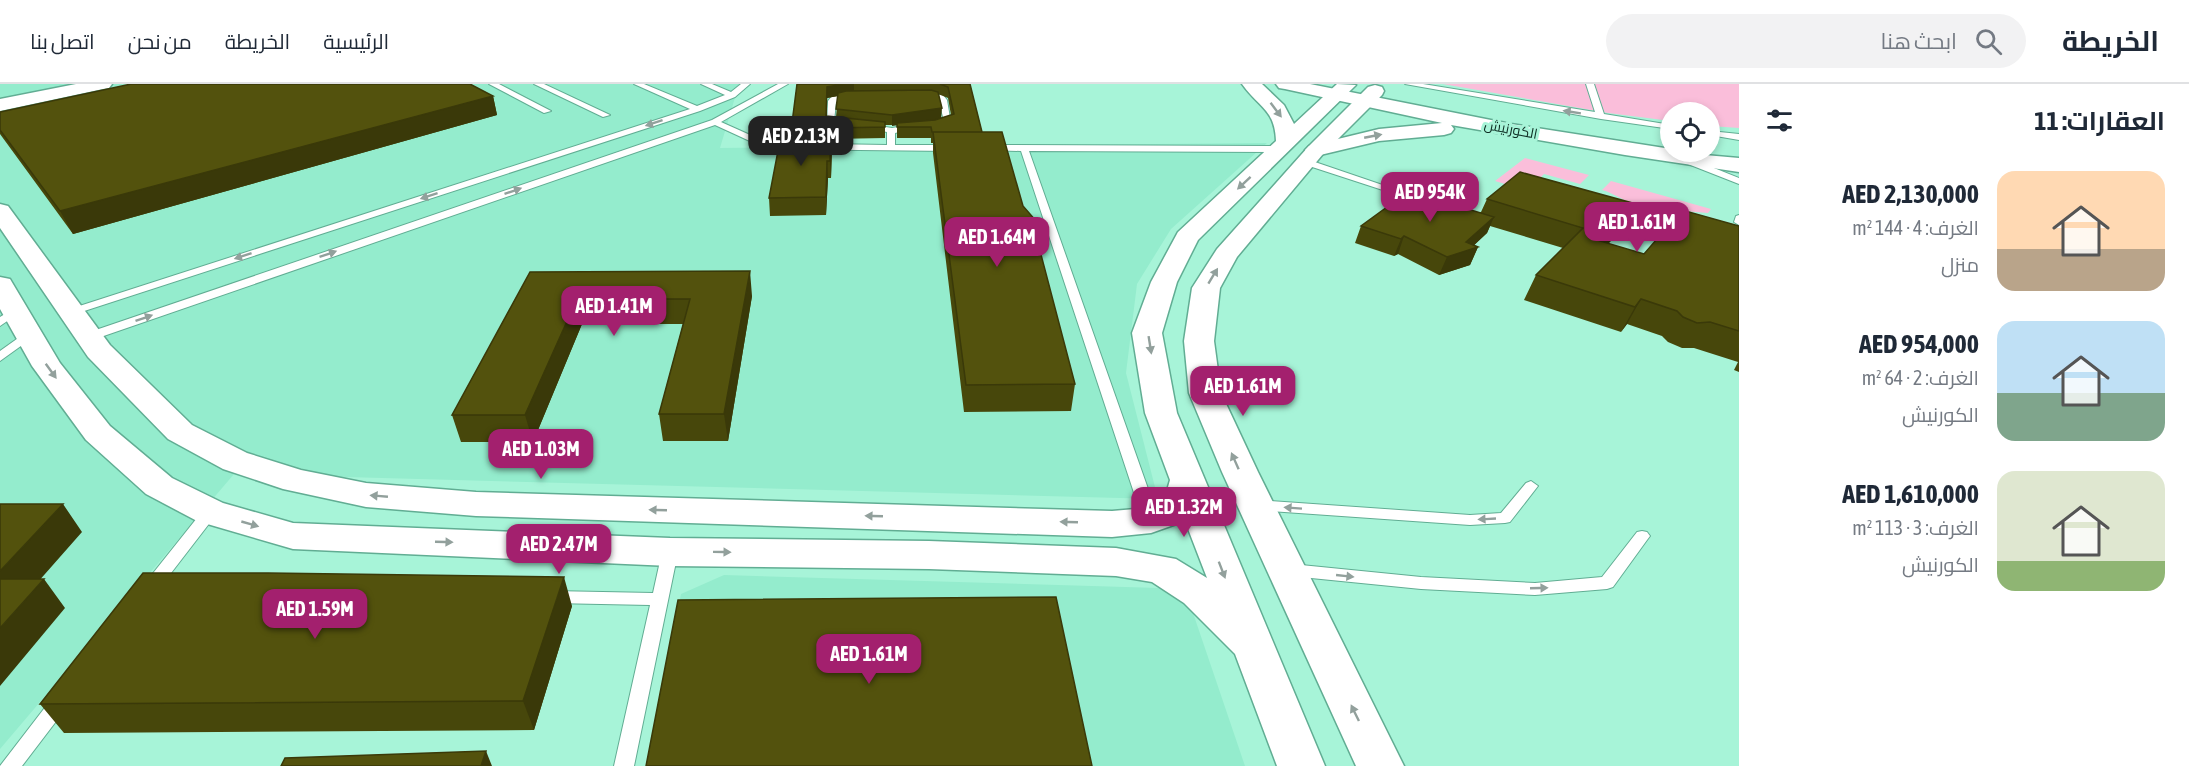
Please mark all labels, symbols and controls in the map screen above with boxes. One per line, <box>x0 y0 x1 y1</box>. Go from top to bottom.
search box <box>1606 14 2026 68</box>
icon: search <box>1972 25 2005 58</box>
text: الخريطة <box>2062 25 2159 57</box>
text: ابحث هنا <box>1880 28 1957 54</box>
text: اتصل بنا <box>30 29 95 53</box>
text: من نحن <box>128 29 192 53</box>
text: الخريطة <box>225 29 290 53</box>
text: الرئيسية <box>323 29 389 53</box>
one-way arrow <box>1270 102 1282 117</box>
map controls <box>1660 102 1720 162</box>
button: locate <box>1660 102 1720 162</box>
icon: filters <box>1763 104 1796 137</box>
text: العقارات: 11 <box>2034 106 2165 136</box>
one-way arrow <box>1562 108 1581 117</box>
pin: AED 2.13M <box>732 116 870 167</box>
street label: الكورنيش <box>1483 116 1539 142</box>
one-way arrow <box>645 118 663 128</box>
text: AED 2.13M <box>762 124 840 147</box>
one-way arrow <box>1363 131 1382 140</box>
pin: AED 954K <box>1368 172 1492 223</box>
one-way arrow <box>1236 176 1251 190</box>
text: AED 2,130,000 <box>1842 179 1979 209</box>
text: AED 954K <box>1395 180 1465 203</box>
one-way arrow <box>504 186 522 195</box>
one-way arrow <box>420 192 438 201</box>
icon: home <box>2045 195 2117 267</box>
pin: AED 1.61M <box>1568 202 1706 253</box>
text: AED 1.61M <box>1598 210 1676 233</box>
text: الغرف: 4 · 144 m² <box>1852 216 1979 239</box>
pin: AED 1.64M <box>928 217 1066 268</box>
text: AED 1.64M <box>958 225 1036 248</box>
one-way arrow <box>319 249 337 259</box>
one-way arrow <box>234 252 252 262</box>
text: منزل <box>1941 253 1979 276</box>
one-way arrow <box>1208 268 1219 284</box>
pin: AED 1.41M <box>545 286 683 337</box>
text: AED 1.41M <box>575 294 653 317</box>
one-way arrow <box>135 312 153 322</box>
text: AED 954,000 <box>1859 329 1979 359</box>
one-way arrow <box>1145 336 1154 355</box>
icon: home <box>2045 345 2117 417</box>
one-way arrow <box>45 363 57 379</box>
pin: AED 1.61M <box>1174 366 1312 417</box>
text: الغرف: 2 · 64 m² <box>1862 366 1979 389</box>
text: AED 1.61M <box>1204 374 1282 397</box>
text: الكورنيش <box>1902 403 1979 426</box>
pin: AED 1.03M <box>472 429 610 480</box>
text: AED 1.03M <box>502 437 580 460</box>
one-way arrow <box>1230 452 1240 470</box>
text: AED 1,610,000 <box>1842 479 1979 509</box>
pin: AED 1.32M <box>1115 487 1253 538</box>
one-way arrow <box>370 491 389 501</box>
text: AED 1.32M <box>1145 495 1223 518</box>
icon: home <box>2045 495 2117 567</box>
one-way arrow <box>1283 503 1302 512</box>
one-way arrow <box>648 505 667 515</box>
one-way arrow <box>864 512 883 521</box>
one-way arrow <box>1478 514 1497 523</box>
text: الغرف: 3 · 113 m² <box>1852 516 1979 539</box>
one-way arrow <box>1059 518 1078 527</box>
one-way arrow <box>241 519 260 529</box>
pin: AED 2.47M <box>490 524 628 575</box>
text: AED 2.47M <box>520 532 598 555</box>
one-way arrow <box>434 538 453 547</box>
one-way arrow <box>713 548 732 557</box>
text: الكورنيش <box>1902 553 1979 576</box>
one-way arrow <box>1218 561 1227 579</box>
one-way arrow <box>1335 571 1354 581</box>
one-way arrow <box>1529 584 1548 593</box>
pin: AED 1.59M <box>246 589 384 640</box>
text: AED 1.59M <box>276 597 354 620</box>
pin: AED 1.61M <box>800 634 938 685</box>
text: AED 1.61M <box>830 642 908 665</box>
one-way arrow <box>1350 705 1359 722</box>

